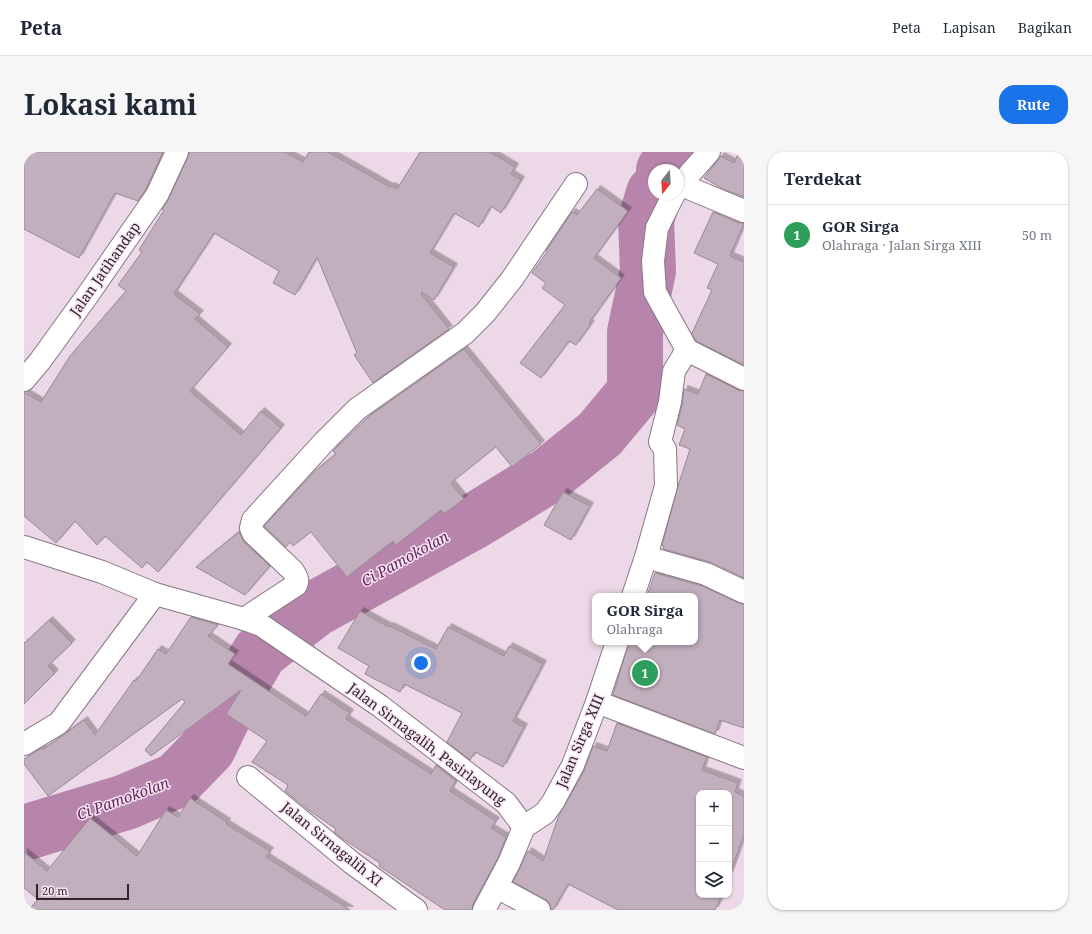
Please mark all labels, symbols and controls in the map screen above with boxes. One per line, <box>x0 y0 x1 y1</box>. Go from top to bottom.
text: Peta <box>20 15 62 41</box>
text: Peta <box>892 18 921 37</box>
text: Lapisan <box>943 18 996 37</box>
text: Bagikan <box>1018 18 1072 37</box>
text: Lokasi kami <box>24 85 197 123</box>
button: Rute <box>999 85 1068 124</box>
north arrow <box>648 164 684 200</box>
text: Terdekat <box>784 167 862 190</box>
text: GOR Sirga <box>822 216 899 236</box>
street label: Jalan Jatihandap <box>64 218 144 320</box>
text: 1 <box>793 226 801 244</box>
text: 50 m <box>1022 226 1052 244</box>
text: Olahraga · Jalan Sirga XIII <box>822 236 982 254</box>
water label: Ci Pamokolan <box>357 526 452 590</box>
popup <box>592 593 698 645</box>
text: GOR Sirga <box>606 600 684 620</box>
text: Olahraga <box>606 620 663 638</box>
your location <box>411 653 431 673</box>
pin: 1 <box>632 658 658 688</box>
street label: Jalan Sirnagalih, Pasirlayung <box>344 677 510 809</box>
street label: Jalan Sirga XIII <box>551 691 608 792</box>
water label: Ci Pamokolan <box>74 772 172 824</box>
map controls <box>696 790 732 898</box>
button: + <box>696 790 732 826</box>
street label: Jalan Sirnagalih XI <box>277 796 387 890</box>
button: − <box>696 826 732 862</box>
button: layers <box>696 862 732 898</box>
scale bar <box>36 882 129 901</box>
text: 20 m <box>42 883 68 898</box>

